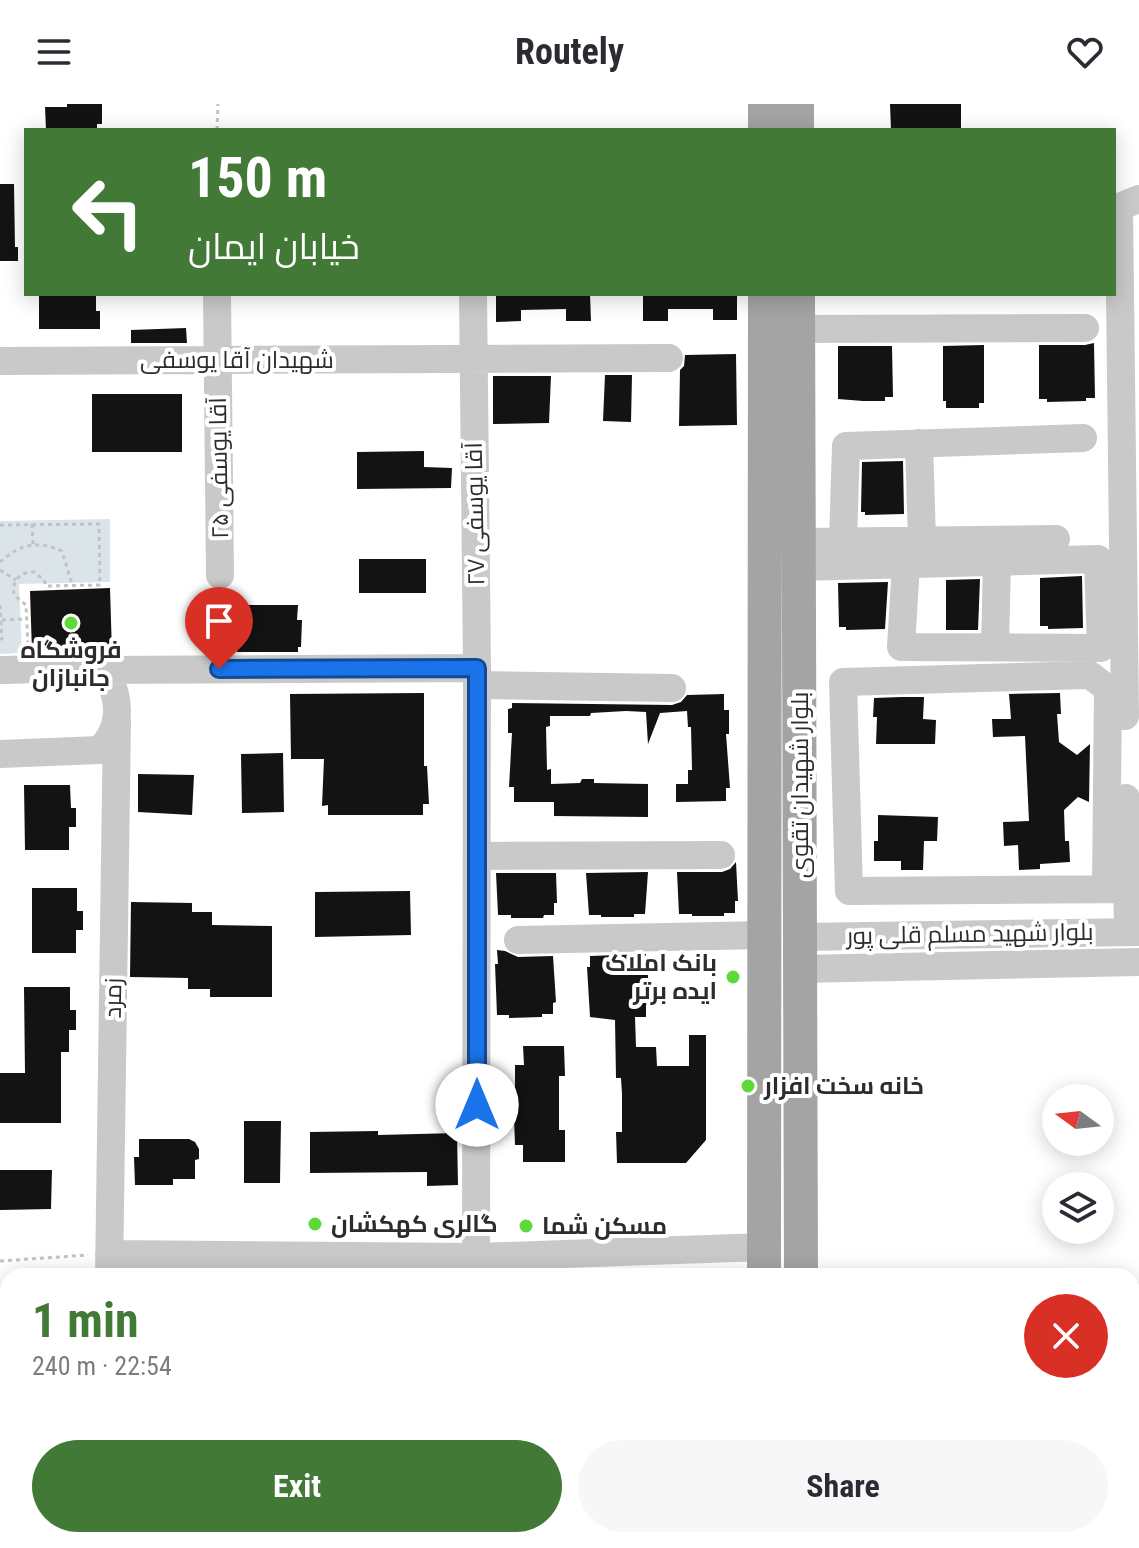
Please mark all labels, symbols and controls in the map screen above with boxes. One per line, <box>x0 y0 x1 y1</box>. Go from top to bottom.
icon: menu <box>32 30 76 74</box>
icon: heart <box>1063 30 1107 74</box>
text: Routely <box>515 31 624 73</box>
text: 150 m <box>188 145 327 211</box>
icon: left <box>56 160 160 264</box>
text: خیابان ایمان <box>188 226 360 268</box>
street label: شهیدان آقا یوسفی <box>140 346 334 374</box>
street label: آقا یوسفی ۲۵ <box>204 396 234 539</box>
street label: آقا یوسفی ۲۷ <box>460 442 490 586</box>
pin <box>185 587 253 669</box>
icon: arrive <box>197 599 241 643</box>
marker: فروشگاه جانبازان <box>62 614 80 632</box>
place label: فروشگاه جانبازان <box>20 636 122 692</box>
street label: بلوار شهیدان تقوی <box>786 692 814 878</box>
street label: بلوار شهید مسلم قلی پور <box>844 918 1094 952</box>
place label: بانک املاک ایده برتر <box>605 949 717 1005</box>
marker: بانک املاک ایده برتر <box>724 968 742 986</box>
street label: زمرد <box>99 978 127 1018</box>
position arrow <box>435 1063 519 1147</box>
place label: خانه سخت افزار <box>763 1072 924 1100</box>
marker: خانه سخت افزار <box>739 1077 757 1095</box>
north arrow <box>1042 1084 1114 1156</box>
map controls <box>1042 1084 1114 1244</box>
button: layers <box>1042 1172 1114 1244</box>
place label: گالری کهکشان <box>331 1210 498 1238</box>
place label: مسکن شما <box>542 1212 667 1240</box>
marker: گالری کهکشان <box>306 1215 324 1233</box>
marker: مسکن شما <box>517 1217 535 1235</box>
text: 1 min <box>32 1292 139 1349</box>
button: close <box>1024 1294 1108 1378</box>
text: 240 m · 22:54 <box>32 1351 172 1381</box>
button: Exit <box>32 1440 562 1532</box>
button: Share <box>578 1440 1108 1532</box>

